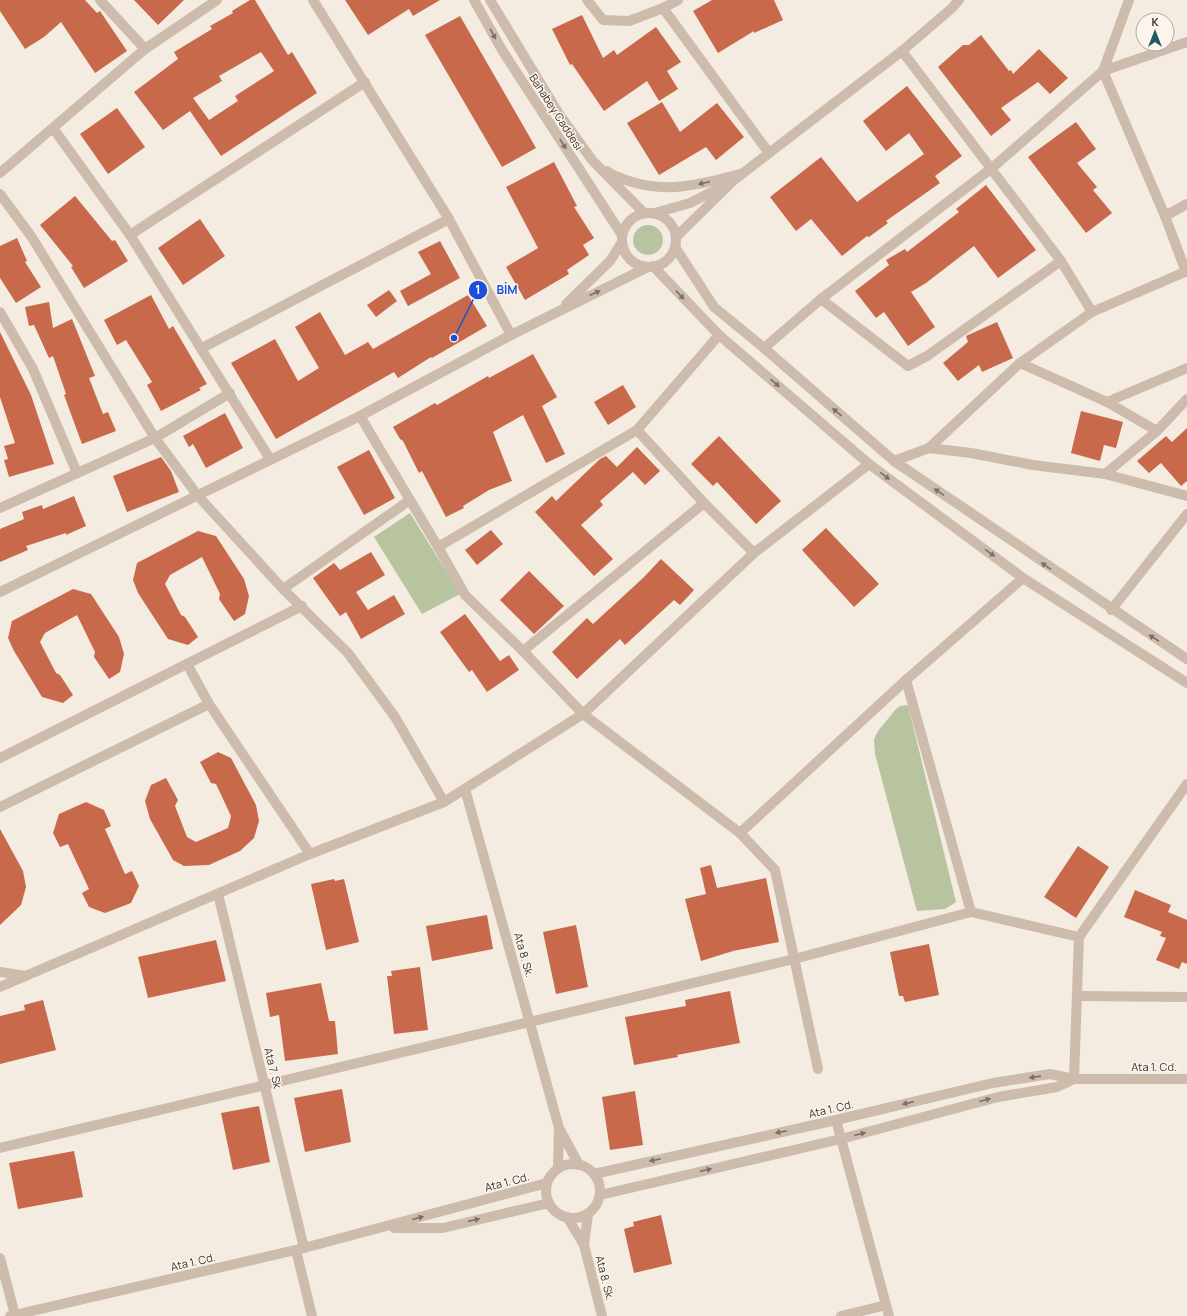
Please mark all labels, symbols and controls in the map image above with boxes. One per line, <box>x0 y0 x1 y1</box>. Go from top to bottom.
north arrow <box>1135 12 1175 52</box>
text: K <box>1151 14 1159 29</box>
one-way arrow <box>489 28 496 40</box>
street label: Bahabey Caddesi <box>526 71 587 153</box>
one-way arrow <box>559 138 566 150</box>
one-way arrow <box>698 180 710 186</box>
callout: BİM <box>468 278 525 302</box>
text: 1 <box>475 281 481 298</box>
text: BİM <box>496 281 518 298</box>
one-way arrow <box>590 290 601 296</box>
one-way arrow <box>675 290 684 299</box>
one-way arrow <box>770 379 780 388</box>
one-way arrow <box>832 407 842 417</box>
one-way arrow <box>880 472 890 480</box>
one-way arrow <box>934 488 944 496</box>
one-way arrow <box>984 549 995 558</box>
one-way arrow <box>1041 562 1052 570</box>
one-way arrow <box>1149 634 1159 642</box>
street label: Ata 8. Sk. <box>511 931 538 979</box>
street label: Ata 7. Sk <box>261 1046 286 1090</box>
street label: Ata 1. Cd. <box>1131 1059 1177 1074</box>
one-way arrow <box>1029 1074 1041 1080</box>
street label: Ata 1. Cd. <box>807 1096 855 1121</box>
one-way arrow <box>979 1097 992 1103</box>
one-way arrow <box>902 1100 914 1106</box>
one-way arrow <box>775 1130 788 1136</box>
one-way arrow <box>853 1130 866 1136</box>
one-way arrow <box>648 1158 661 1164</box>
one-way arrow <box>700 1167 712 1173</box>
street label: Ata 1. Cd. <box>483 1168 531 1195</box>
one-way arrow <box>412 1215 424 1221</box>
one-way arrow <box>468 1217 480 1223</box>
street label: Ata 1. Cd. <box>169 1249 217 1274</box>
street label: Ata 8. Sk. <box>593 1254 618 1302</box>

